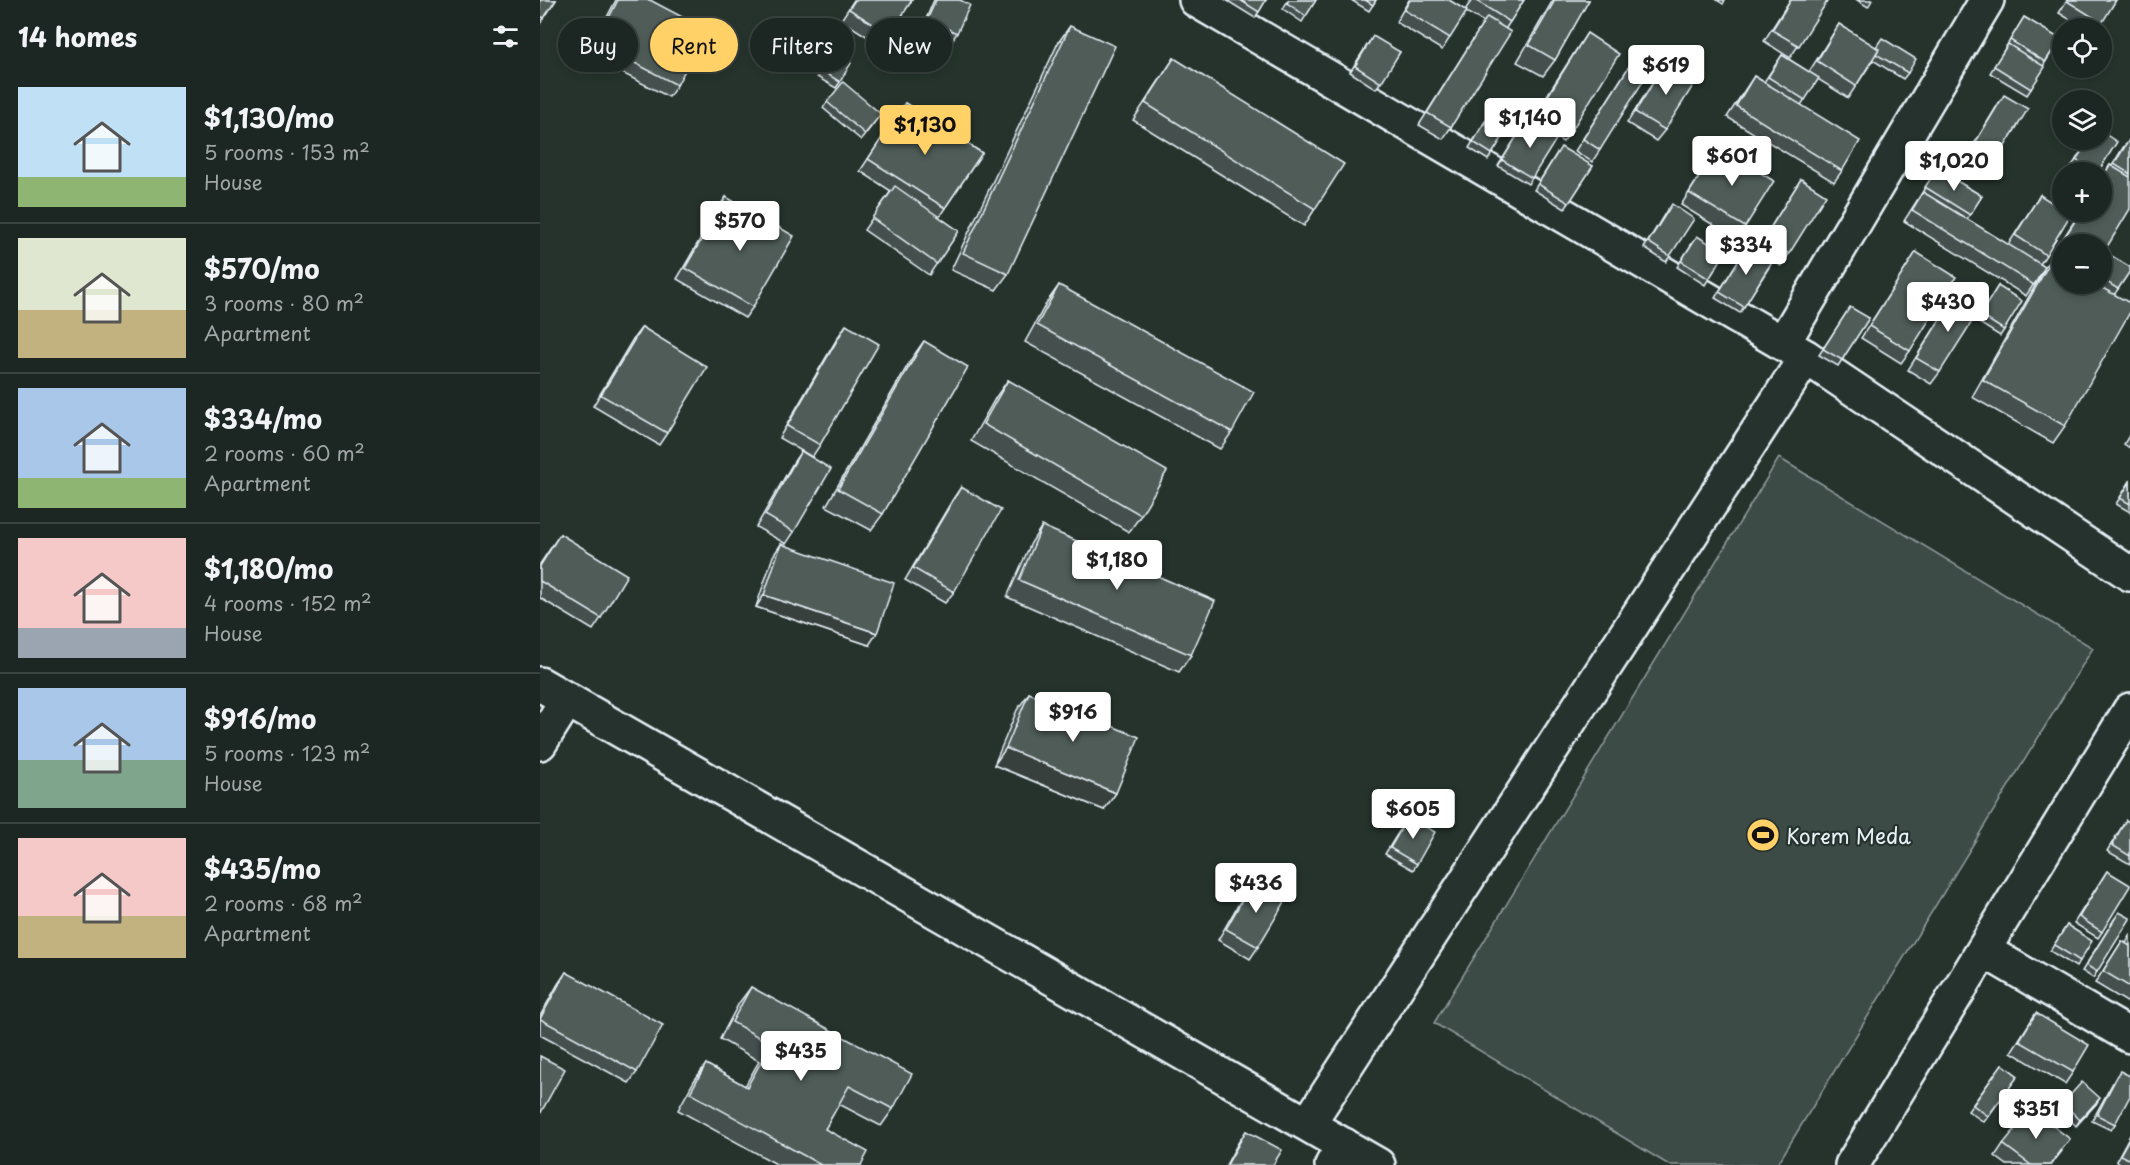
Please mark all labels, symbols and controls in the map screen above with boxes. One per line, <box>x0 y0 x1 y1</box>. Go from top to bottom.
text: 14 homes <box>18 17 137 56</box>
chip: Buy <box>558 18 638 72</box>
chip: Rent <box>650 18 738 72</box>
chip: Filters <box>750 18 854 72</box>
chip: New <box>866 18 952 72</box>
map controls <box>2052 18 2112 294</box>
button: locate <box>2052 18 2112 78</box>
icon: filters <box>489 20 522 53</box>
pin: $619 <box>1630 45 1702 96</box>
text: $619 <box>1642 49 1690 79</box>
button: layers <box>2052 90 2112 150</box>
text: $1,130/mo <box>204 98 334 137</box>
pin: $1,140 <box>1481 98 1579 149</box>
text: $1,140 <box>1499 102 1561 132</box>
pin: $1,130 <box>876 105 974 156</box>
text: $1,130 <box>894 109 956 139</box>
icon: home <box>66 111 138 183</box>
pin: $601 <box>1696 136 1768 187</box>
text: 5 rooms · 153 m² <box>204 137 370 167</box>
text: $601 <box>1706 140 1758 170</box>
pin: $1,020 <box>1905 141 2003 192</box>
text: $1,020 <box>1919 145 1989 175</box>
button: + <box>2052 162 2112 222</box>
text: House <box>204 167 263 197</box>
pin: $570 <box>704 201 776 252</box>
text: $570 <box>714 205 766 235</box>
pin: $334 <box>1710 225 1782 276</box>
text: $334 <box>1720 229 1772 259</box>
button: − <box>2052 234 2112 294</box>
text: $570/mo <box>204 249 320 288</box>
icon: home <box>66 262 138 334</box>
pin: $430 <box>1912 282 1984 333</box>
text: $430 <box>1921 286 1975 316</box>
text: 3 rooms · 80 m² <box>204 288 364 318</box>
text: Apartment <box>204 318 311 348</box>
text: $334/mo <box>204 399 322 438</box>
icon: home <box>66 412 138 484</box>
text: 2 rooms · 60 m² <box>204 438 365 468</box>
text: Apartment <box>204 468 311 498</box>
pin: $1,180 <box>1068 540 1166 591</box>
text: $1,180 <box>1086 544 1148 574</box>
text: $1,180/mo <box>204 549 333 588</box>
icon: home <box>66 562 138 634</box>
text: 4 rooms · 152 m² <box>204 588 372 618</box>
text: House <box>204 618 263 648</box>
pin: $916 <box>1037 692 1109 743</box>
text: $916 <box>1049 696 1097 726</box>
text: $916/mo <box>204 699 316 738</box>
icon: home <box>66 712 138 784</box>
text: 5 rooms · 123 m² <box>204 738 370 768</box>
text: House <box>204 768 263 798</box>
pin: $605 <box>1377 789 1449 840</box>
text: $605 <box>1386 793 1440 823</box>
sports icon: Korem Meda <box>1745 817 1781 853</box>
place label: Korem Meda <box>1786 819 1911 851</box>
text: $435/mo <box>204 849 321 888</box>
icon: home <box>66 862 138 934</box>
pin: $436 <box>1220 863 1292 914</box>
text: $436 <box>1229 867 1283 897</box>
text: 2 rooms · 68 m² <box>204 888 363 918</box>
text: Apartment <box>204 918 311 948</box>
pin: $435 <box>765 1031 837 1082</box>
text: $435 <box>775 1035 827 1065</box>
pin: $351 <box>2000 1089 2072 1140</box>
text: $351 <box>2013 1093 2059 1123</box>

